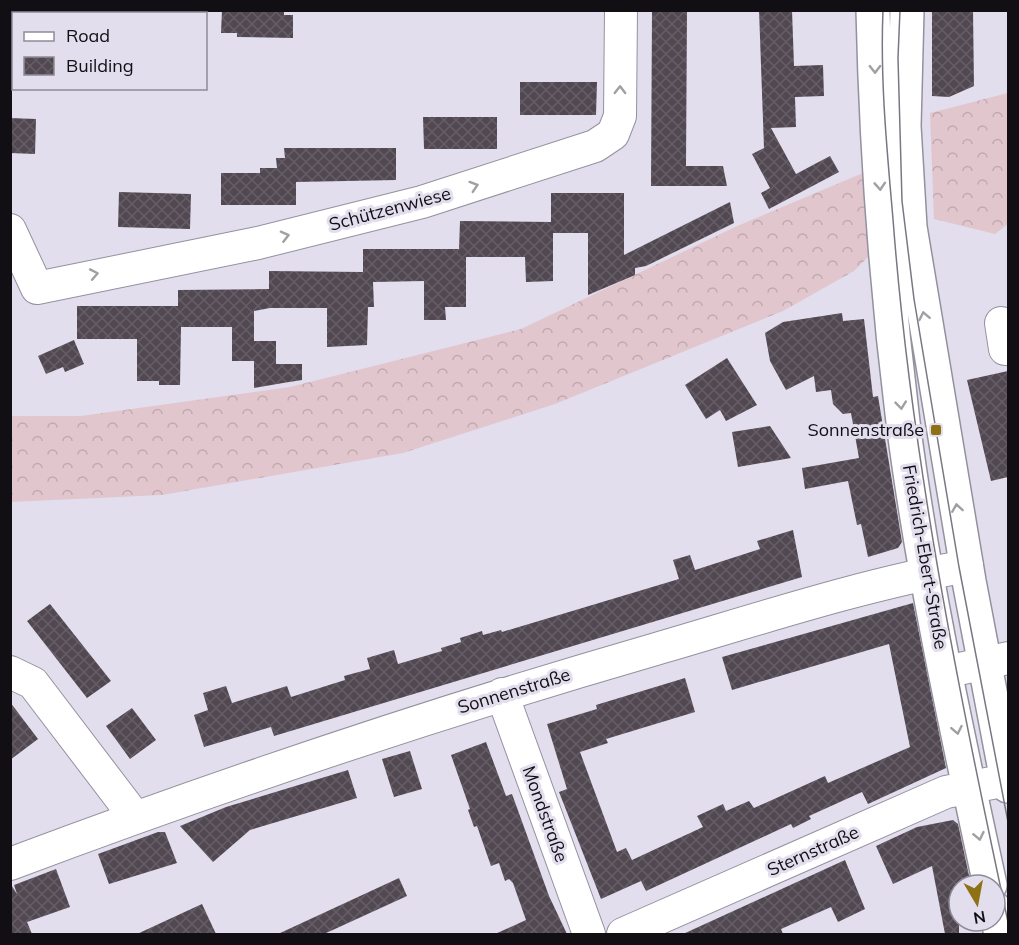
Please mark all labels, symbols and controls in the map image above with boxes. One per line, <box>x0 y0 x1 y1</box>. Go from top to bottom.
legend <box>12 12 207 90</box>
text: Road <box>66 24 110 47</box>
text: Building <box>66 54 134 77</box>
one-way arrow <box>869 64 881 73</box>
one-way arrow <box>614 85 626 94</box>
one-way arrow <box>468 180 478 193</box>
street label: Schützenwiese <box>326 181 453 236</box>
one-way arrow <box>874 181 887 190</box>
one-way arrow <box>280 230 290 243</box>
one-way arrow <box>89 268 99 281</box>
one-way arrow <box>918 311 931 321</box>
one-way arrow <box>894 400 907 410</box>
place label: Sonnenstraße <box>807 418 924 441</box>
marker: Sonnenstraße <box>929 423 943 437</box>
street label: Friedrich-Ebert-Straße <box>898 463 953 651</box>
one-way arrow <box>951 504 963 513</box>
street label: Sonnenstraße <box>455 662 573 719</box>
one-way arrow <box>950 725 963 735</box>
street label: Mondstraße <box>517 763 573 865</box>
street label: Sternstraße <box>763 820 862 881</box>
one-way arrow <box>972 831 985 841</box>
north arrow <box>947 873 1007 933</box>
text: N <box>972 907 987 929</box>

